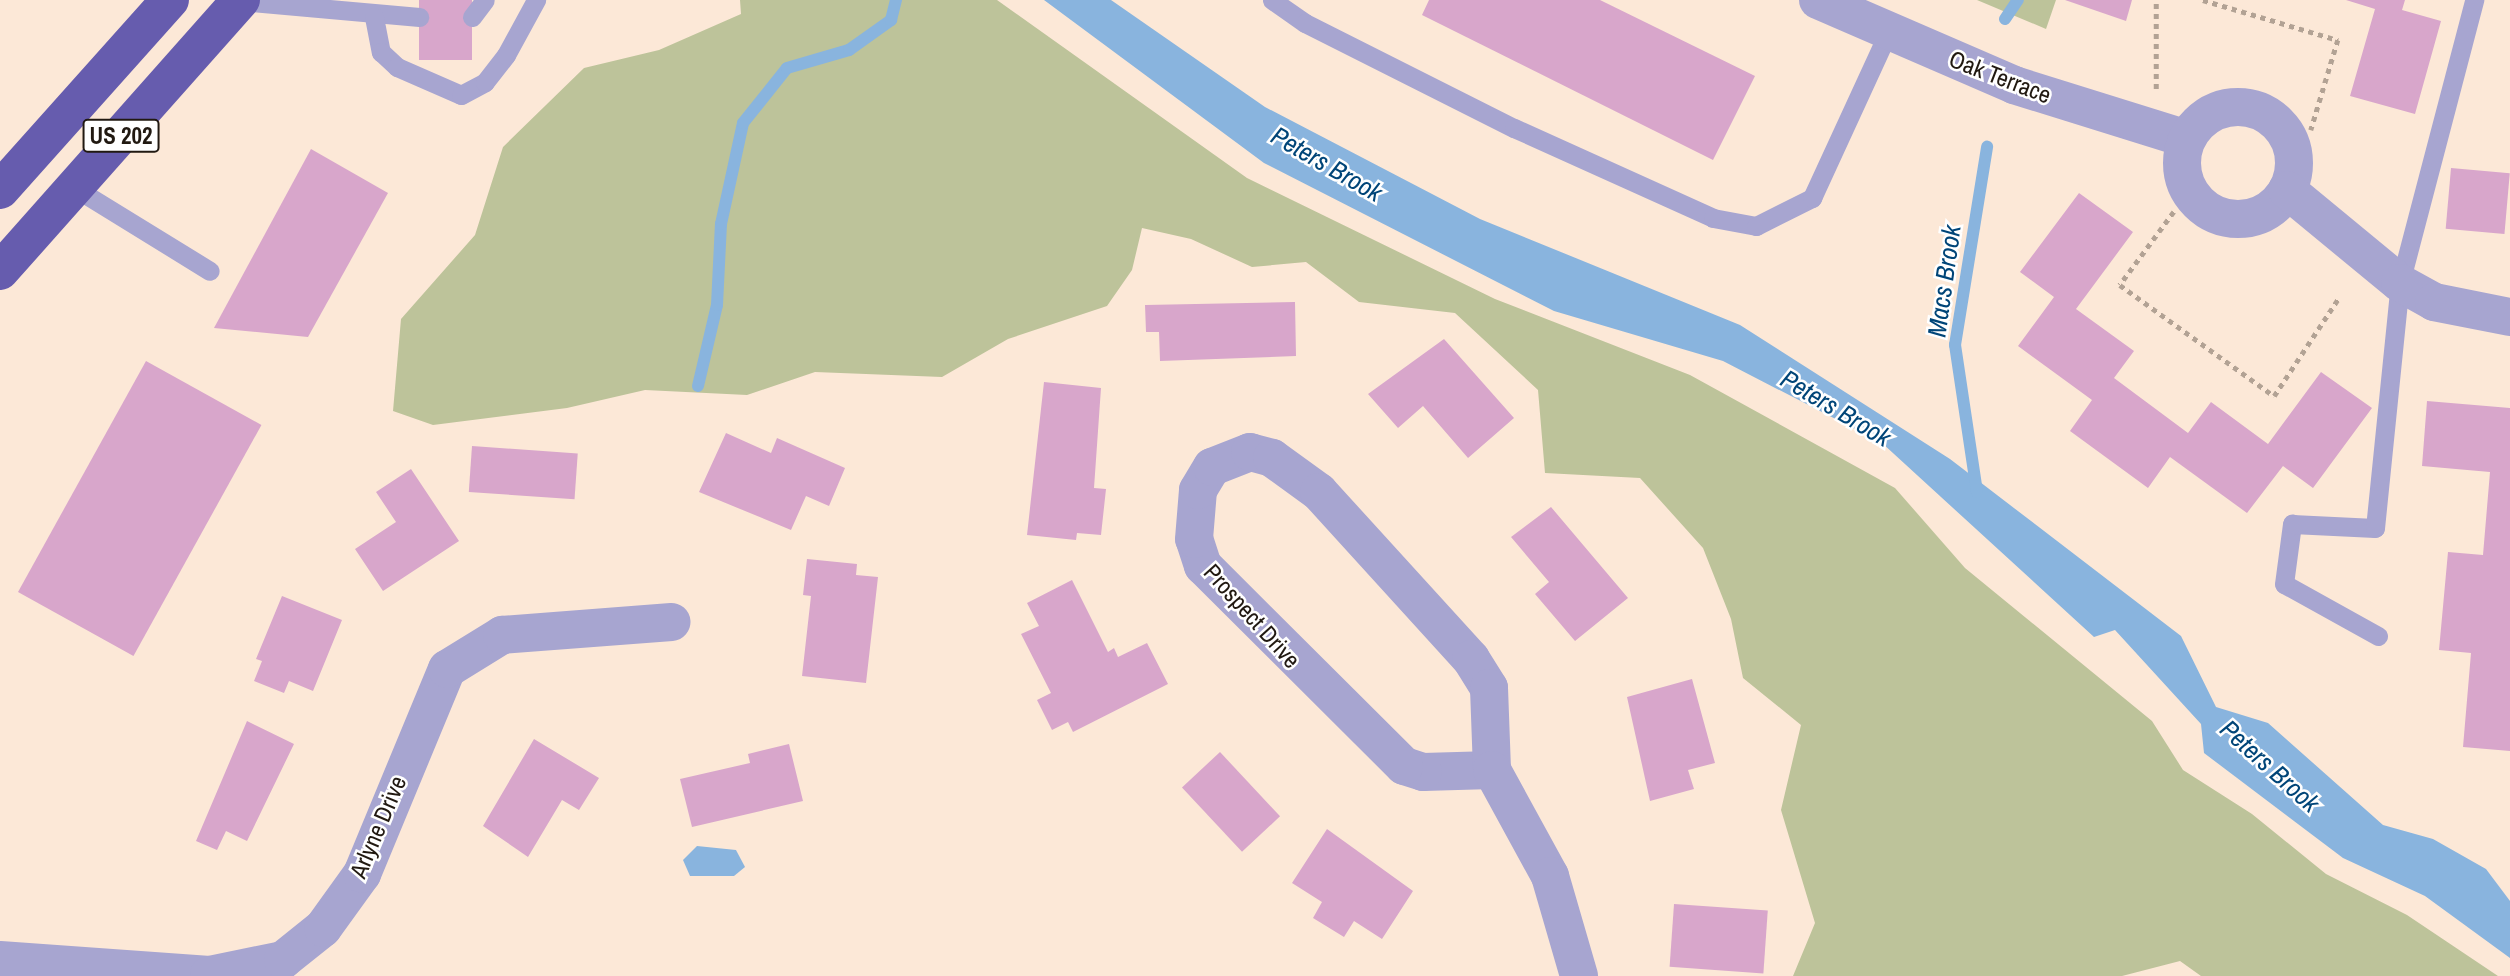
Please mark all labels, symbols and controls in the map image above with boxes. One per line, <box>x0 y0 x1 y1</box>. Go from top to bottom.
street label: Oak Terrace <box>1945 44 2055 110</box>
road number: US 202 <box>82 116 160 155</box>
water label: Peters Brook <box>1266 120 1388 208</box>
water label: Macs Brook <box>1921 223 1967 339</box>
water label: Peters Brook <box>1775 363 1897 453</box>
street label: Prospect Drive <box>1198 558 1306 674</box>
water label: Peters Brook <box>2214 713 2326 819</box>
street label: Arlyne Drive <box>344 772 412 882</box>

